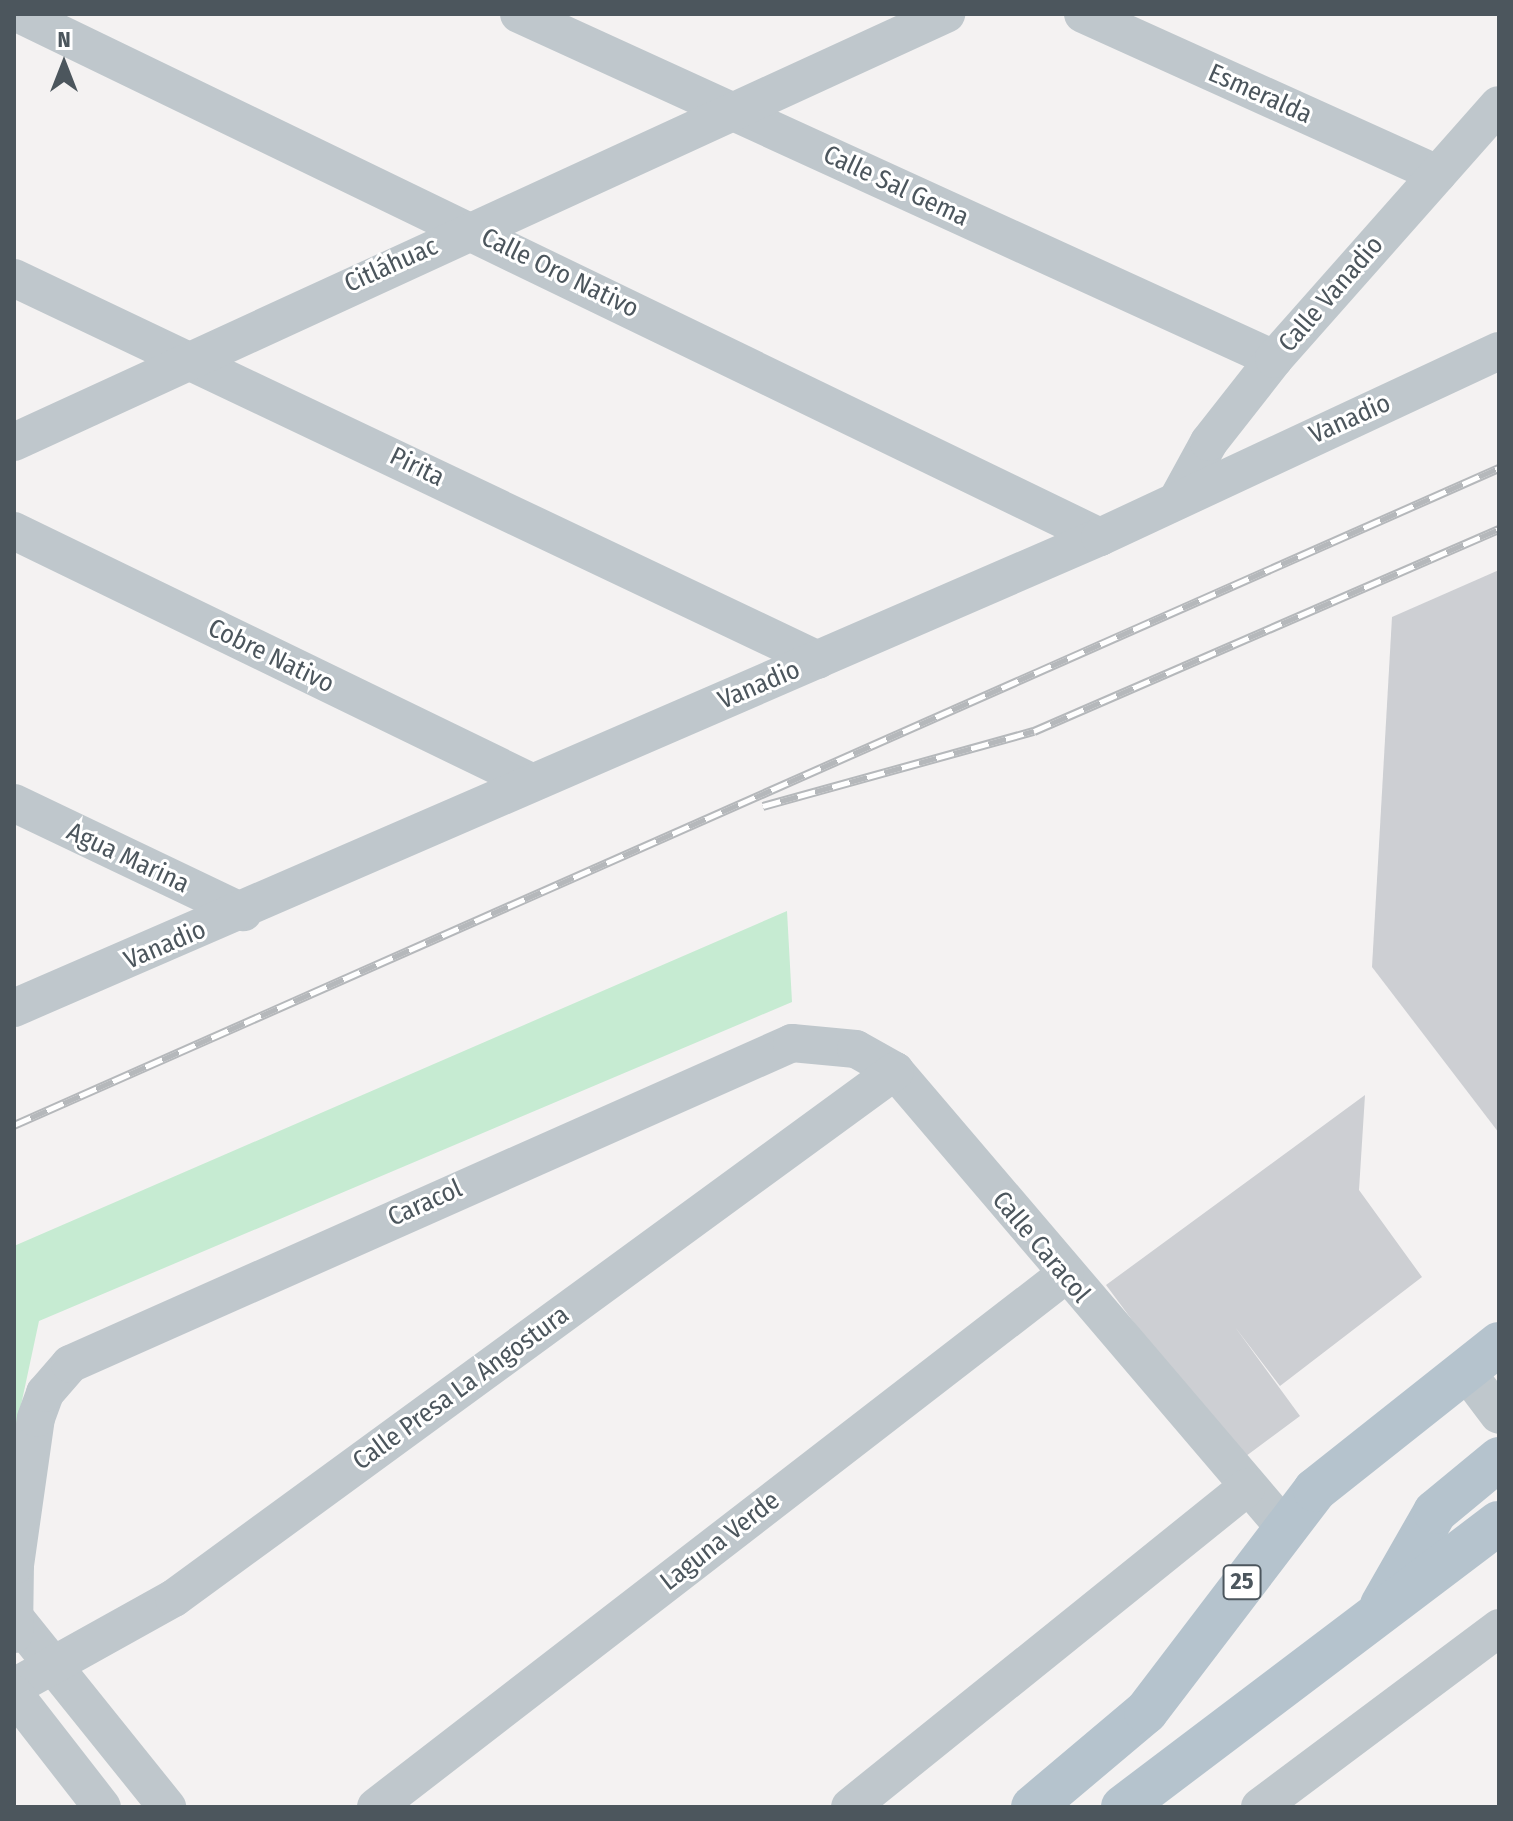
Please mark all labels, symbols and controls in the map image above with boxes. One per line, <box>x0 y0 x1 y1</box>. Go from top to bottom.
north arrow <box>24 24 104 104</box>
text: N <box>57 26 71 53</box>
street label: Esmeralda <box>1203 57 1317 131</box>
street label: Calle Sal Gema <box>818 139 974 233</box>
street label: Calle Oro Nativo <box>476 221 644 325</box>
street label: Calle Vanadio <box>1272 230 1390 358</box>
street label: Citláhuac <box>340 231 442 299</box>
street label: Vanadio <box>1305 387 1395 451</box>
street label: Pirita <box>385 441 449 493</box>
street label: Cobre Nativo <box>203 612 339 700</box>
street label: Vanadio <box>714 654 804 716</box>
street label: Agua Marina <box>62 816 194 900</box>
street label: Vanadio <box>120 914 210 976</box>
street label: Caracol <box>383 1173 467 1233</box>
street label: Calle Caracol <box>985 1185 1097 1309</box>
street label: Calle Presa La Angostura <box>347 1299 575 1477</box>
street label: Laguna Verde <box>654 1485 786 1597</box>
road number: 25 <box>1222 1562 1262 1602</box>

